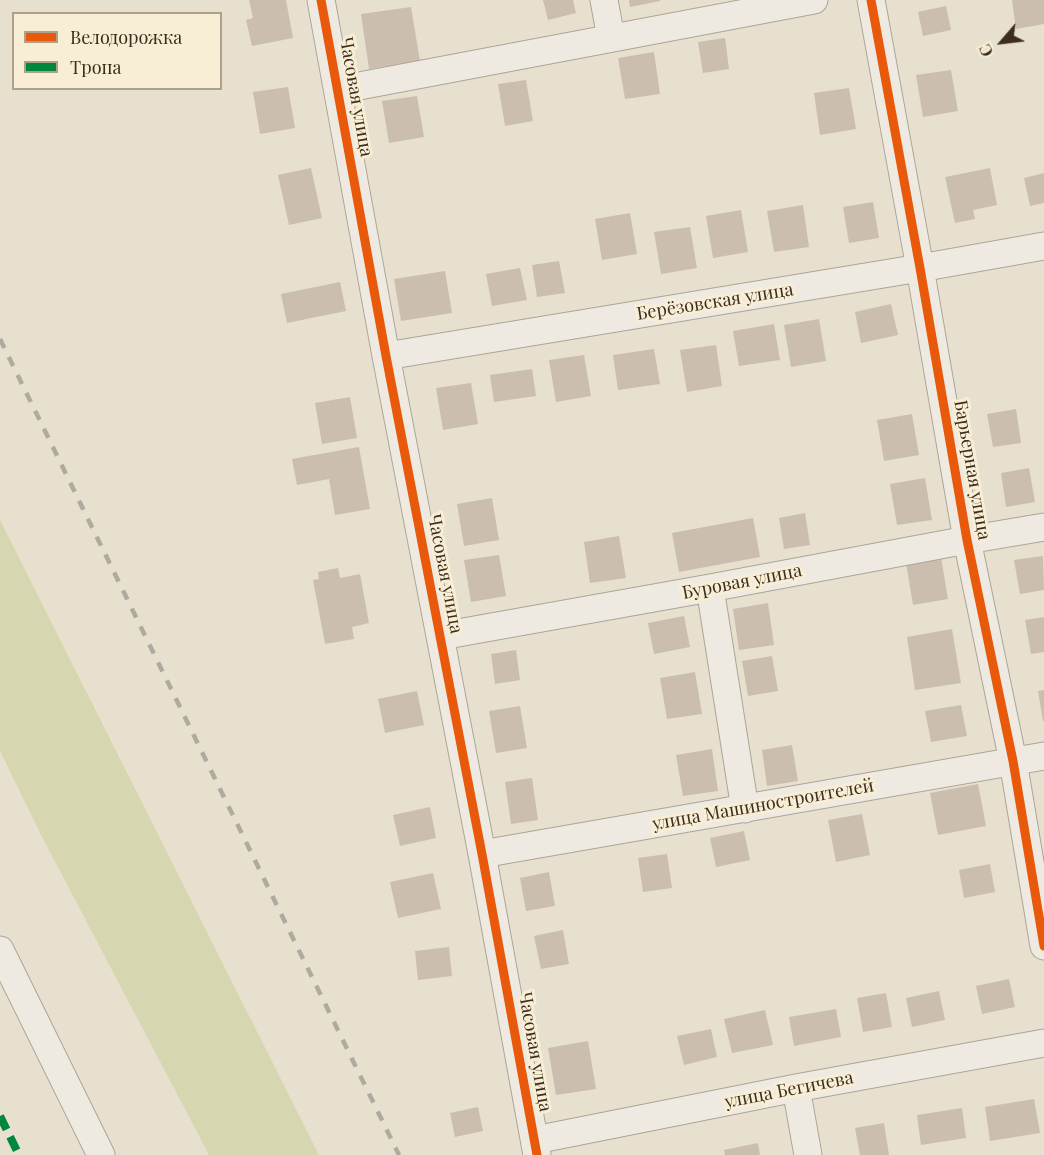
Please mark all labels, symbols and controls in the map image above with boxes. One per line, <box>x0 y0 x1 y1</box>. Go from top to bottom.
legend <box>12 12 222 90</box>
north arrow <box>972 12 1032 72</box>
text: Велодорожка <box>70 25 182 49</box>
street label: Часовая улица <box>335 35 377 159</box>
text: С <box>974 41 998 61</box>
text: Тропа <box>70 55 121 79</box>
street label: Берёзовская улица <box>635 279 795 325</box>
street label: Барьерная улица <box>949 398 995 542</box>
street label: Часовая улица <box>423 512 467 636</box>
street label: Буровая улица <box>680 560 804 604</box>
street label: улица Машиностроителей <box>651 775 875 835</box>
street label: Часовая улица <box>514 990 556 1114</box>
street label: улица Бегичева <box>723 1067 855 1113</box>

